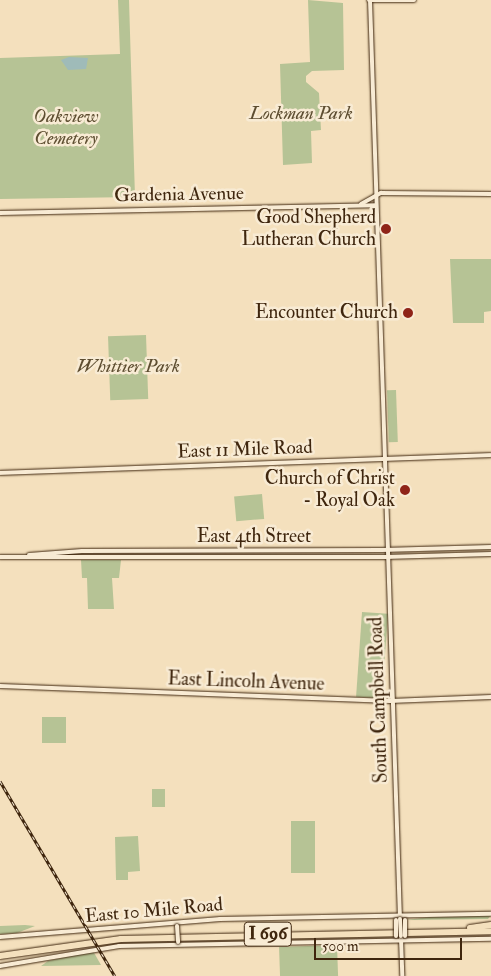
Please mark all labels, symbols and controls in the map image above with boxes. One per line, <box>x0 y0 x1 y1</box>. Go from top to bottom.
park label: Lockman Park <box>249 103 353 125</box>
park label: Oakview Cemetery <box>33 106 99 150</box>
street label: Gardenia Avenue <box>114 182 244 208</box>
place label: Good Shepherd Lutheran Church <box>242 207 376 251</box>
marker: Good Shepherd Lutheran Church <box>380 223 392 235</box>
place label: Encounter Church <box>255 302 398 324</box>
marker: Encounter Church <box>402 307 414 319</box>
park label: Whittier Park <box>76 356 180 378</box>
street label: East 11 Mile Road <box>177 436 313 464</box>
place label: Church of Christ - Royal Oak <box>265 468 395 512</box>
marker: Church of Christ - Royal Oak <box>399 484 411 496</box>
street label: East 4th Street <box>197 526 311 548</box>
street label: South Campbell Road <box>365 617 393 783</box>
street label: East Lincoln Avenue <box>167 668 325 696</box>
street label: East 10 Mile Road <box>84 894 224 928</box>
road number: I 696 <box>243 919 293 950</box>
scale bar <box>316 928 464 960</box>
text: 500 m <box>322 937 359 956</box>

